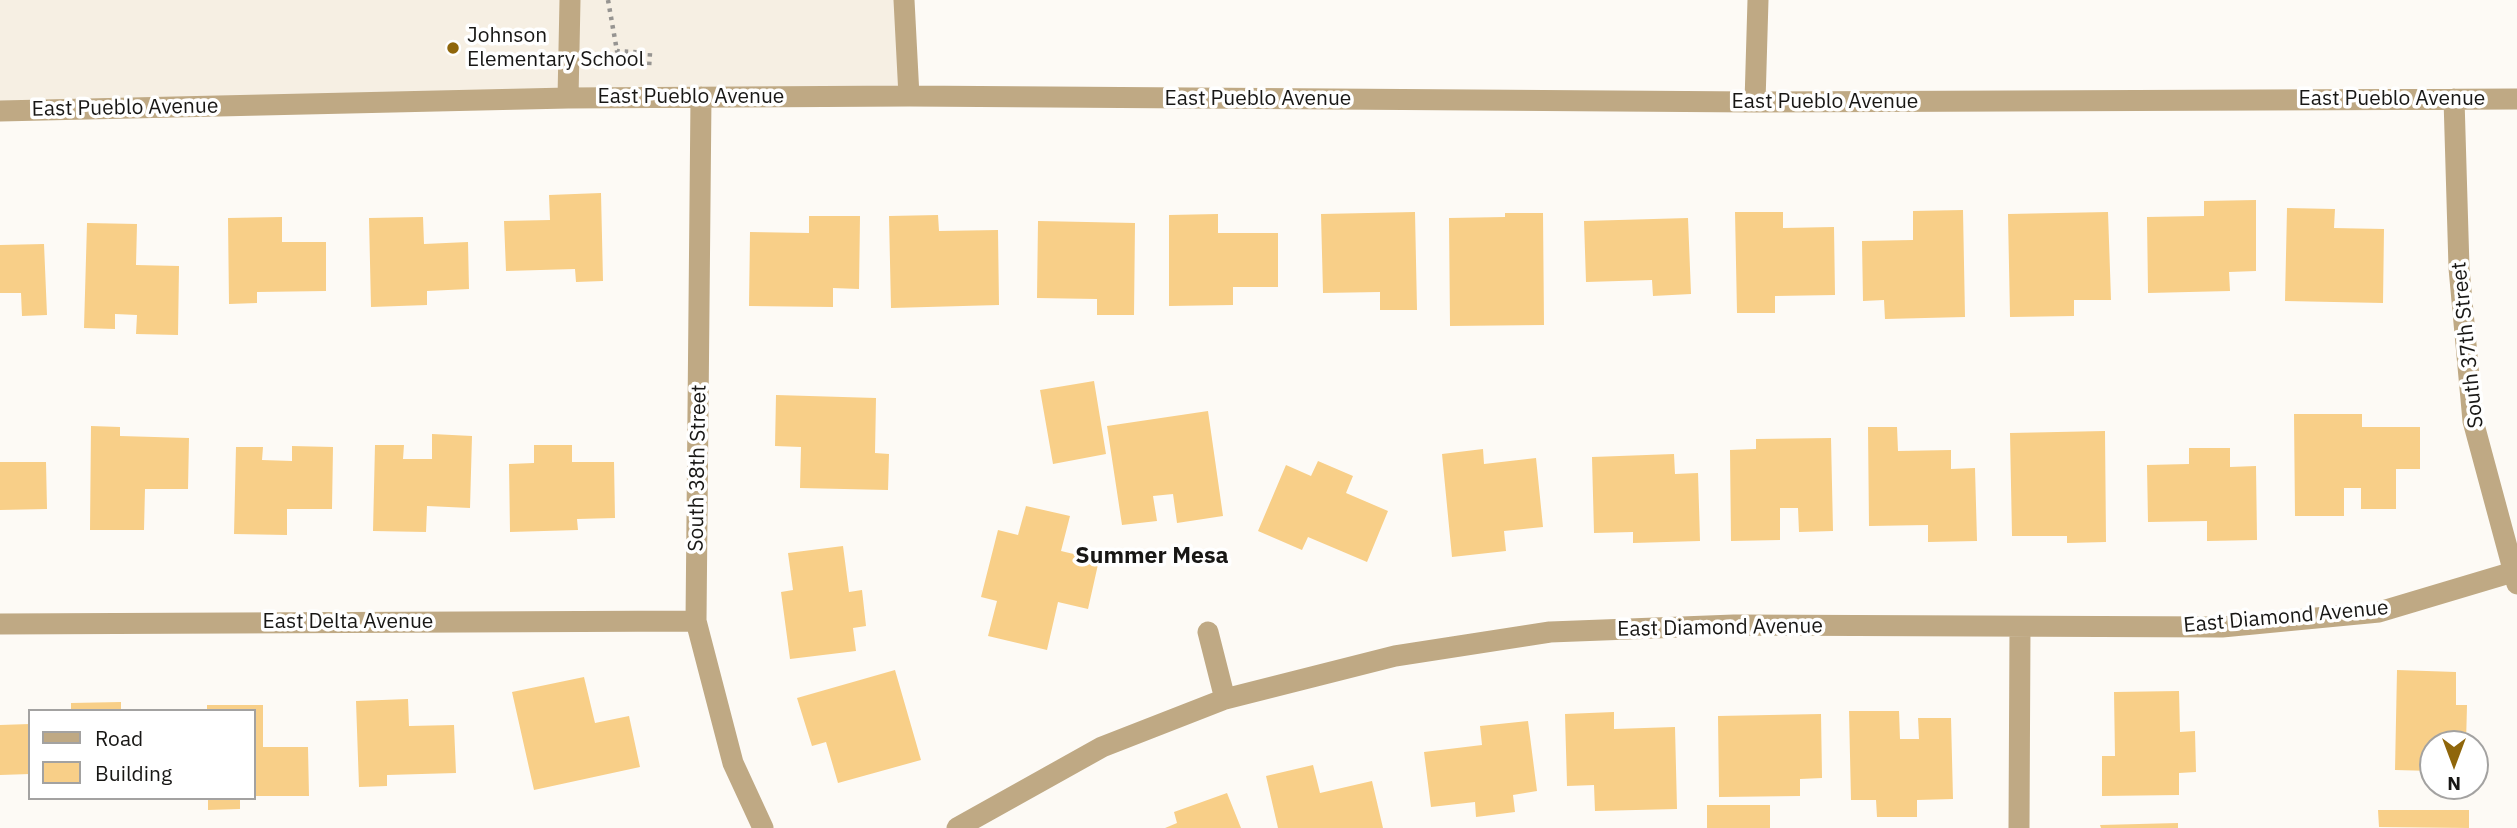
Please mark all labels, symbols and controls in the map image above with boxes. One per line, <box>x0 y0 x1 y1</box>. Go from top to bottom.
place label: Johnson Elementary School <box>467 23 644 73</box>
marker: Johnson Elementary School <box>445 40 461 56</box>
street label: East Pueblo Avenue <box>598 84 784 110</box>
street label: East Pueblo Avenue <box>1165 86 1351 112</box>
street label: East Pueblo Avenue <box>2299 86 2485 112</box>
street label: East Pueblo Avenue <box>1732 89 1918 115</box>
street label: East Pueblo Avenue <box>31 94 219 122</box>
street label: South 37th Street <box>2447 261 2489 429</box>
street label: South 38th Street <box>684 384 712 552</box>
district label: Summer Mesa <box>1075 542 1229 570</box>
street label: East Diamond Avenue <box>2182 595 2390 639</box>
street label: East Delta Avenue <box>263 609 433 635</box>
street label: East Diamond Avenue <box>1617 614 1823 642</box>
legend <box>28 709 256 800</box>
text: Road <box>95 724 143 752</box>
north arrow <box>2419 730 2489 800</box>
text: Building <box>95 759 172 787</box>
text: N <box>2447 772 2461 796</box>

